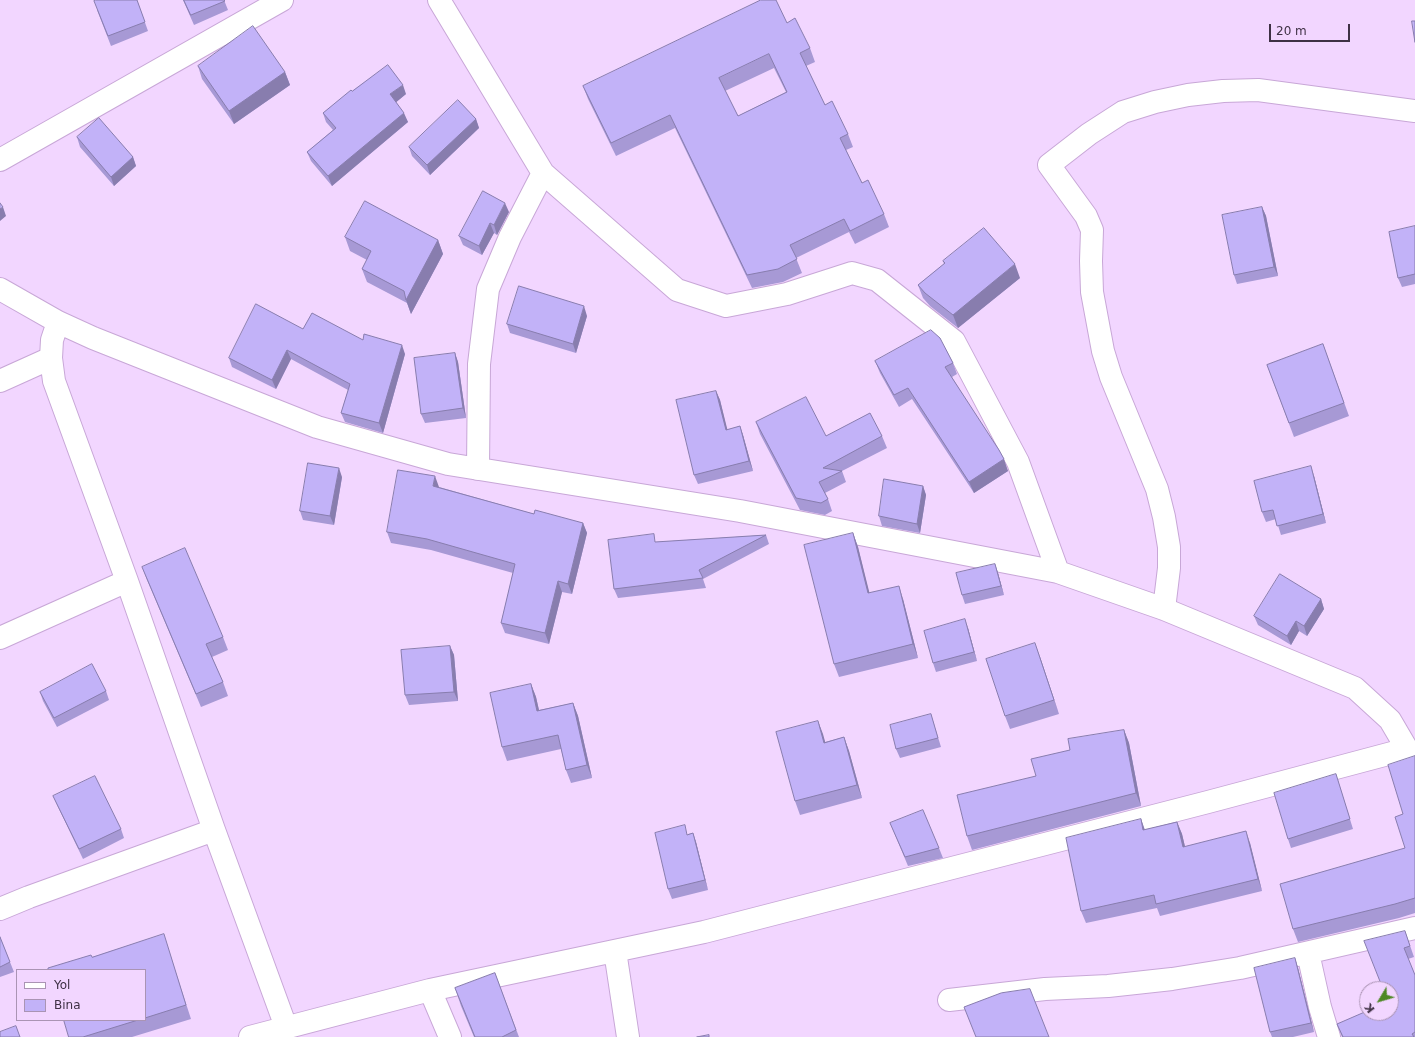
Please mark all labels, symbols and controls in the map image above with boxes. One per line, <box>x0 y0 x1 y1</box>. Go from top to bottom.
scale bar <box>1271 16 1352 42</box>
text: 20 m <box>1276 24 1307 38</box>
legend <box>16 969 146 1021</box>
text: Yol <box>54 978 70 992</box>
north arrow <box>1359 981 1399 1021</box>
text: Bina <box>54 998 81 1012</box>
text: K <box>1362 1001 1378 1015</box>

